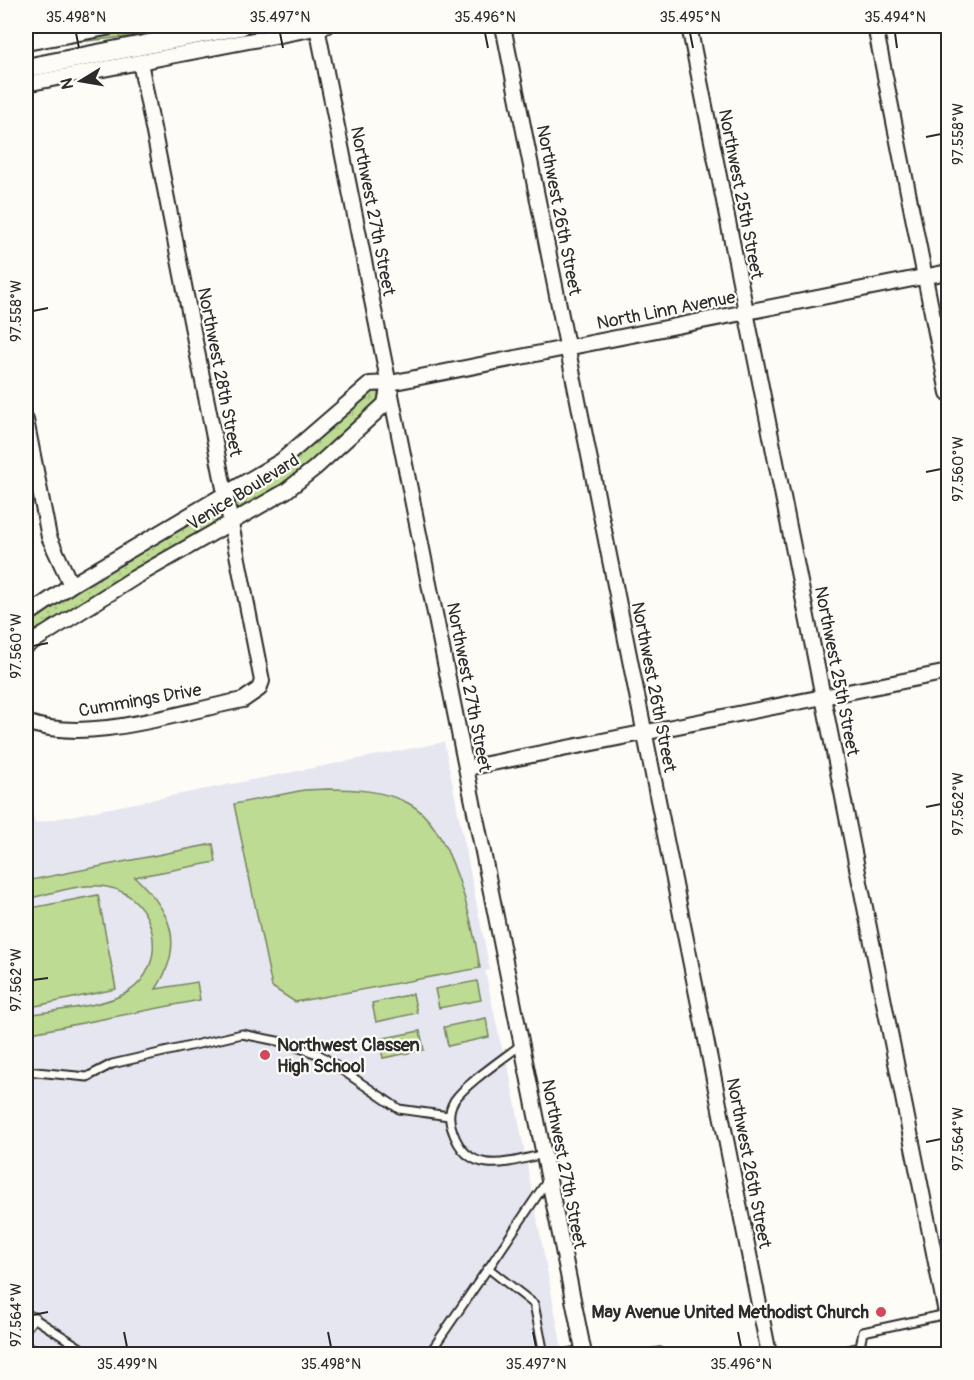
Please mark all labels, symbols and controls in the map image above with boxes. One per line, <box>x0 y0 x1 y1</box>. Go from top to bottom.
text: 35.498°N <box>46 8 106 27</box>
text: 35.497°N <box>250 8 310 27</box>
text: 35.496°N <box>454 8 516 27</box>
text: 35.495°N <box>659 8 721 27</box>
text: 35.494°N <box>864 8 926 27</box>
north arrow <box>51 51 111 111</box>
text: N <box>56 76 78 91</box>
text: 97.558°W <box>949 103 968 165</box>
street label: Northwest 25th Street <box>713 107 768 282</box>
street label: Northwest 26th Street <box>531 123 586 298</box>
street label: Northwest 27th Street <box>345 124 400 299</box>
text: 97.558°W <box>7 280 26 342</box>
street label: Northwest 28th Street <box>192 286 247 459</box>
street label: North Linn Avenue <box>595 286 737 335</box>
text: 97.560°W <box>949 436 968 502</box>
street label: Venice Boulevard <box>183 449 304 536</box>
street label: Northwest 25th Street <box>809 584 864 759</box>
street label: Northwest 27th Street <box>441 600 496 775</box>
street label: Northwest 26th Street <box>626 600 681 775</box>
text: 97.560°W <box>7 613 26 679</box>
street label: Cummings Drive <box>77 678 203 723</box>
text: 97.562°W <box>949 772 968 836</box>
text: 97.562°W <box>7 948 26 1012</box>
place label: Northwest Classen High School <box>277 1034 420 1078</box>
marker: Northwest Classen High School <box>258 1048 272 1062</box>
street label: Northwest 26th Street <box>721 1076 776 1251</box>
street label: Northwest 27th Street <box>536 1077 591 1252</box>
text: 97.564°W <box>949 1107 968 1171</box>
text: 97.564°W <box>7 1283 26 1347</box>
place label: May Avenue United Methodist Church <box>592 1301 870 1324</box>
marker: May Avenue United Methodist Church <box>874 1305 888 1319</box>
text: 35.499°N <box>97 1355 157 1374</box>
text: 35.498°N <box>301 1355 361 1374</box>
text: 35.497°N <box>506 1355 566 1374</box>
text: 35.496°N <box>710 1355 772 1374</box>

